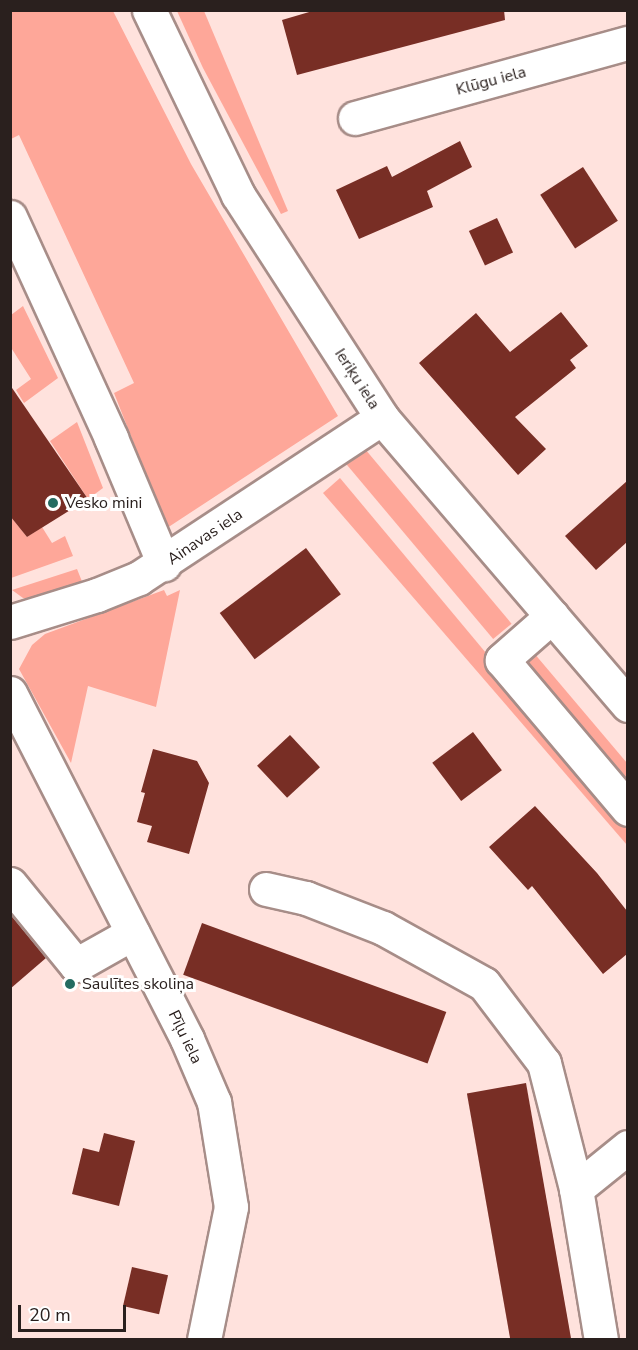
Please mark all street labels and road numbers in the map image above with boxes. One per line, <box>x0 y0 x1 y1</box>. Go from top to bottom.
street label: Klūgu iela <box>454 62 528 100</box>
street label: Ieriķu iela <box>330 345 384 413</box>
street label: Ainavas iela <box>164 505 246 569</box>
street label: Pīļu iela <box>164 1007 206 1067</box>

